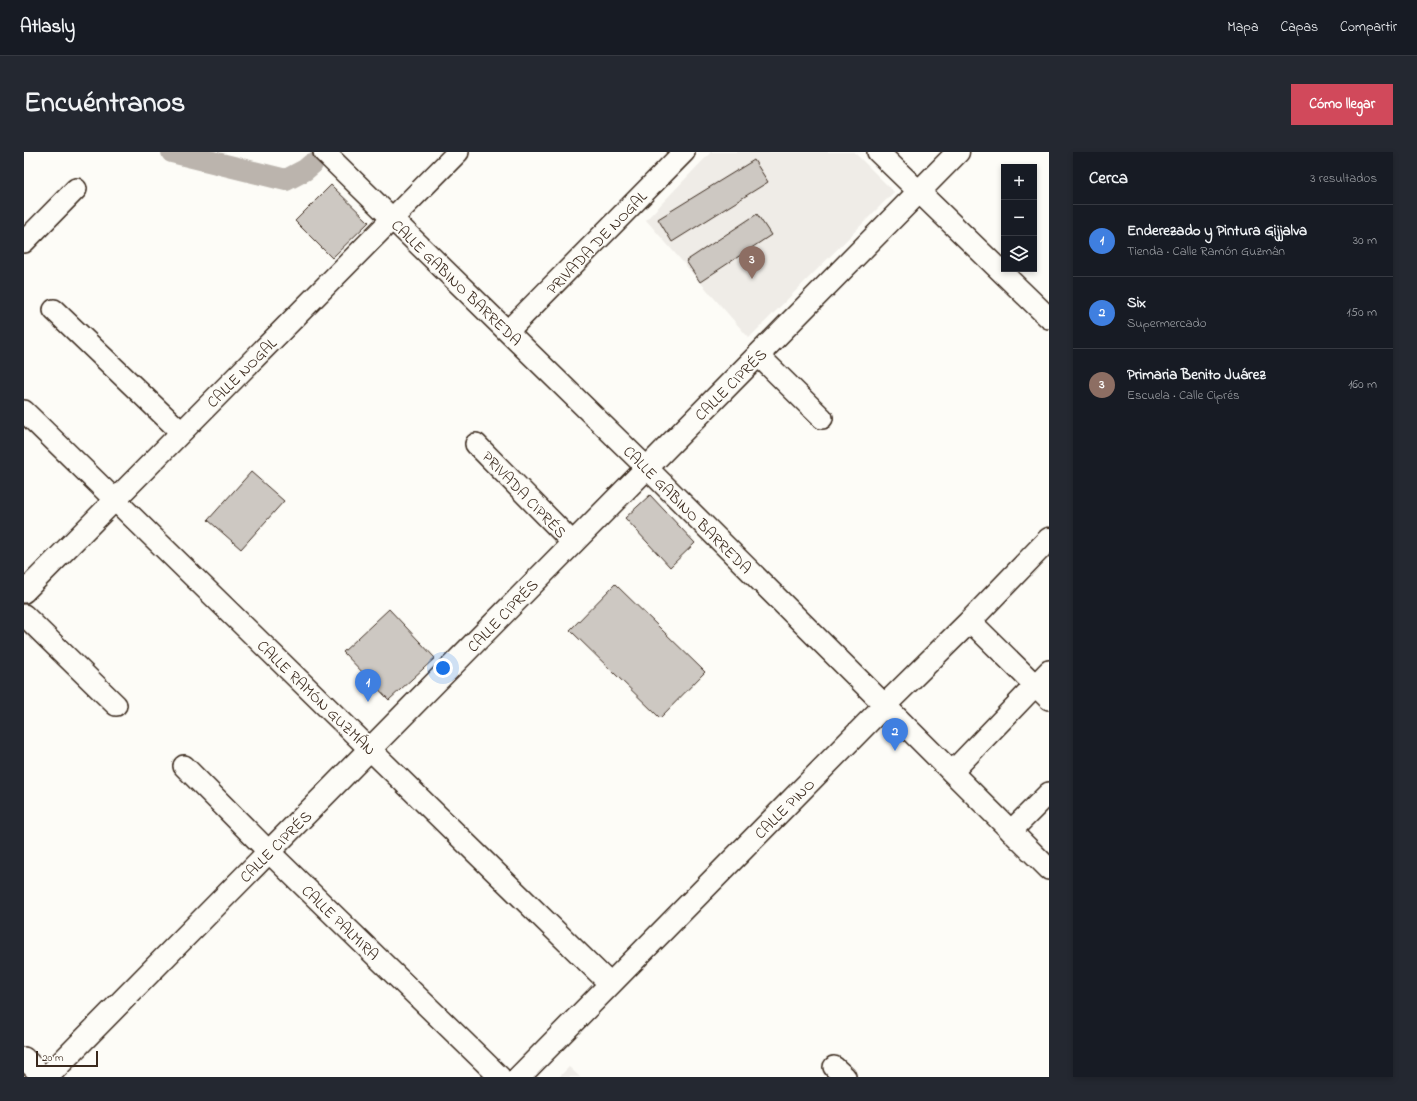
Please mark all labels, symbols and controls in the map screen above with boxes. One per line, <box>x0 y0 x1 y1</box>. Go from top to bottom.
text: Atlasly <box>20 14 75 41</box>
text: Mapa <box>1227 17 1259 38</box>
text: Capas <box>1281 17 1318 38</box>
text: Compartir <box>1340 17 1397 38</box>
text: Encuéntranos <box>24 84 185 125</box>
button: Cómo llegar <box>1291 84 1393 125</box>
map controls <box>1001 164 1037 272</box>
button: + <box>1001 164 1037 200</box>
text: Cerca <box>1089 166 1128 191</box>
text: 3 resultados <box>1310 169 1377 188</box>
street label: PRIVADA DE NOGAL <box>541 186 654 301</box>
button: − <box>1001 200 1037 236</box>
street label: CALLE GABINO BARREDA <box>385 215 526 352</box>
text: Enderezado y Pintura Gijjalva <box>1127 220 1307 242</box>
text: 1 <box>1100 231 1104 250</box>
text: 30 m <box>1353 231 1377 250</box>
button: layers <box>1001 236 1037 272</box>
text: Tienda · Calle Ramón Guzmán <box>1127 242 1285 261</box>
pin: 3 <box>739 246 765 279</box>
text: Six <box>1127 292 1146 314</box>
text: 2 <box>1099 303 1105 322</box>
text: 150 m <box>1346 303 1377 322</box>
text: Supermercado <box>1127 314 1206 333</box>
street label: CALLE NOGAL <box>202 333 283 414</box>
street label: CALLE CIPRÉS <box>690 344 773 427</box>
text: Primaria Benito Juárez <box>1127 364 1266 386</box>
text: 3 <box>1099 375 1105 394</box>
text: 160 m <box>1348 375 1377 394</box>
text: Escuela · Calle Ciprés <box>1127 386 1240 405</box>
street label: CALLE GABINO BARREDA <box>617 441 757 580</box>
street label: PRIVADA CIPRÉS <box>475 446 572 545</box>
street label: CALLE CIPRÉS <box>462 574 545 658</box>
street label: CALLE RAMÓN GUZMÁN <box>251 635 381 762</box>
your location <box>433 658 453 678</box>
pin: 1 <box>355 669 381 702</box>
pin: 2 <box>882 718 908 751</box>
street label: CALLE PINO <box>750 774 821 845</box>
street label: CALLE CIPRÉS <box>235 806 318 889</box>
street label: CALLE PALMIRA <box>295 880 384 967</box>
scale bar <box>36 1049 98 1068</box>
text: 20 m <box>42 1050 64 1066</box>

